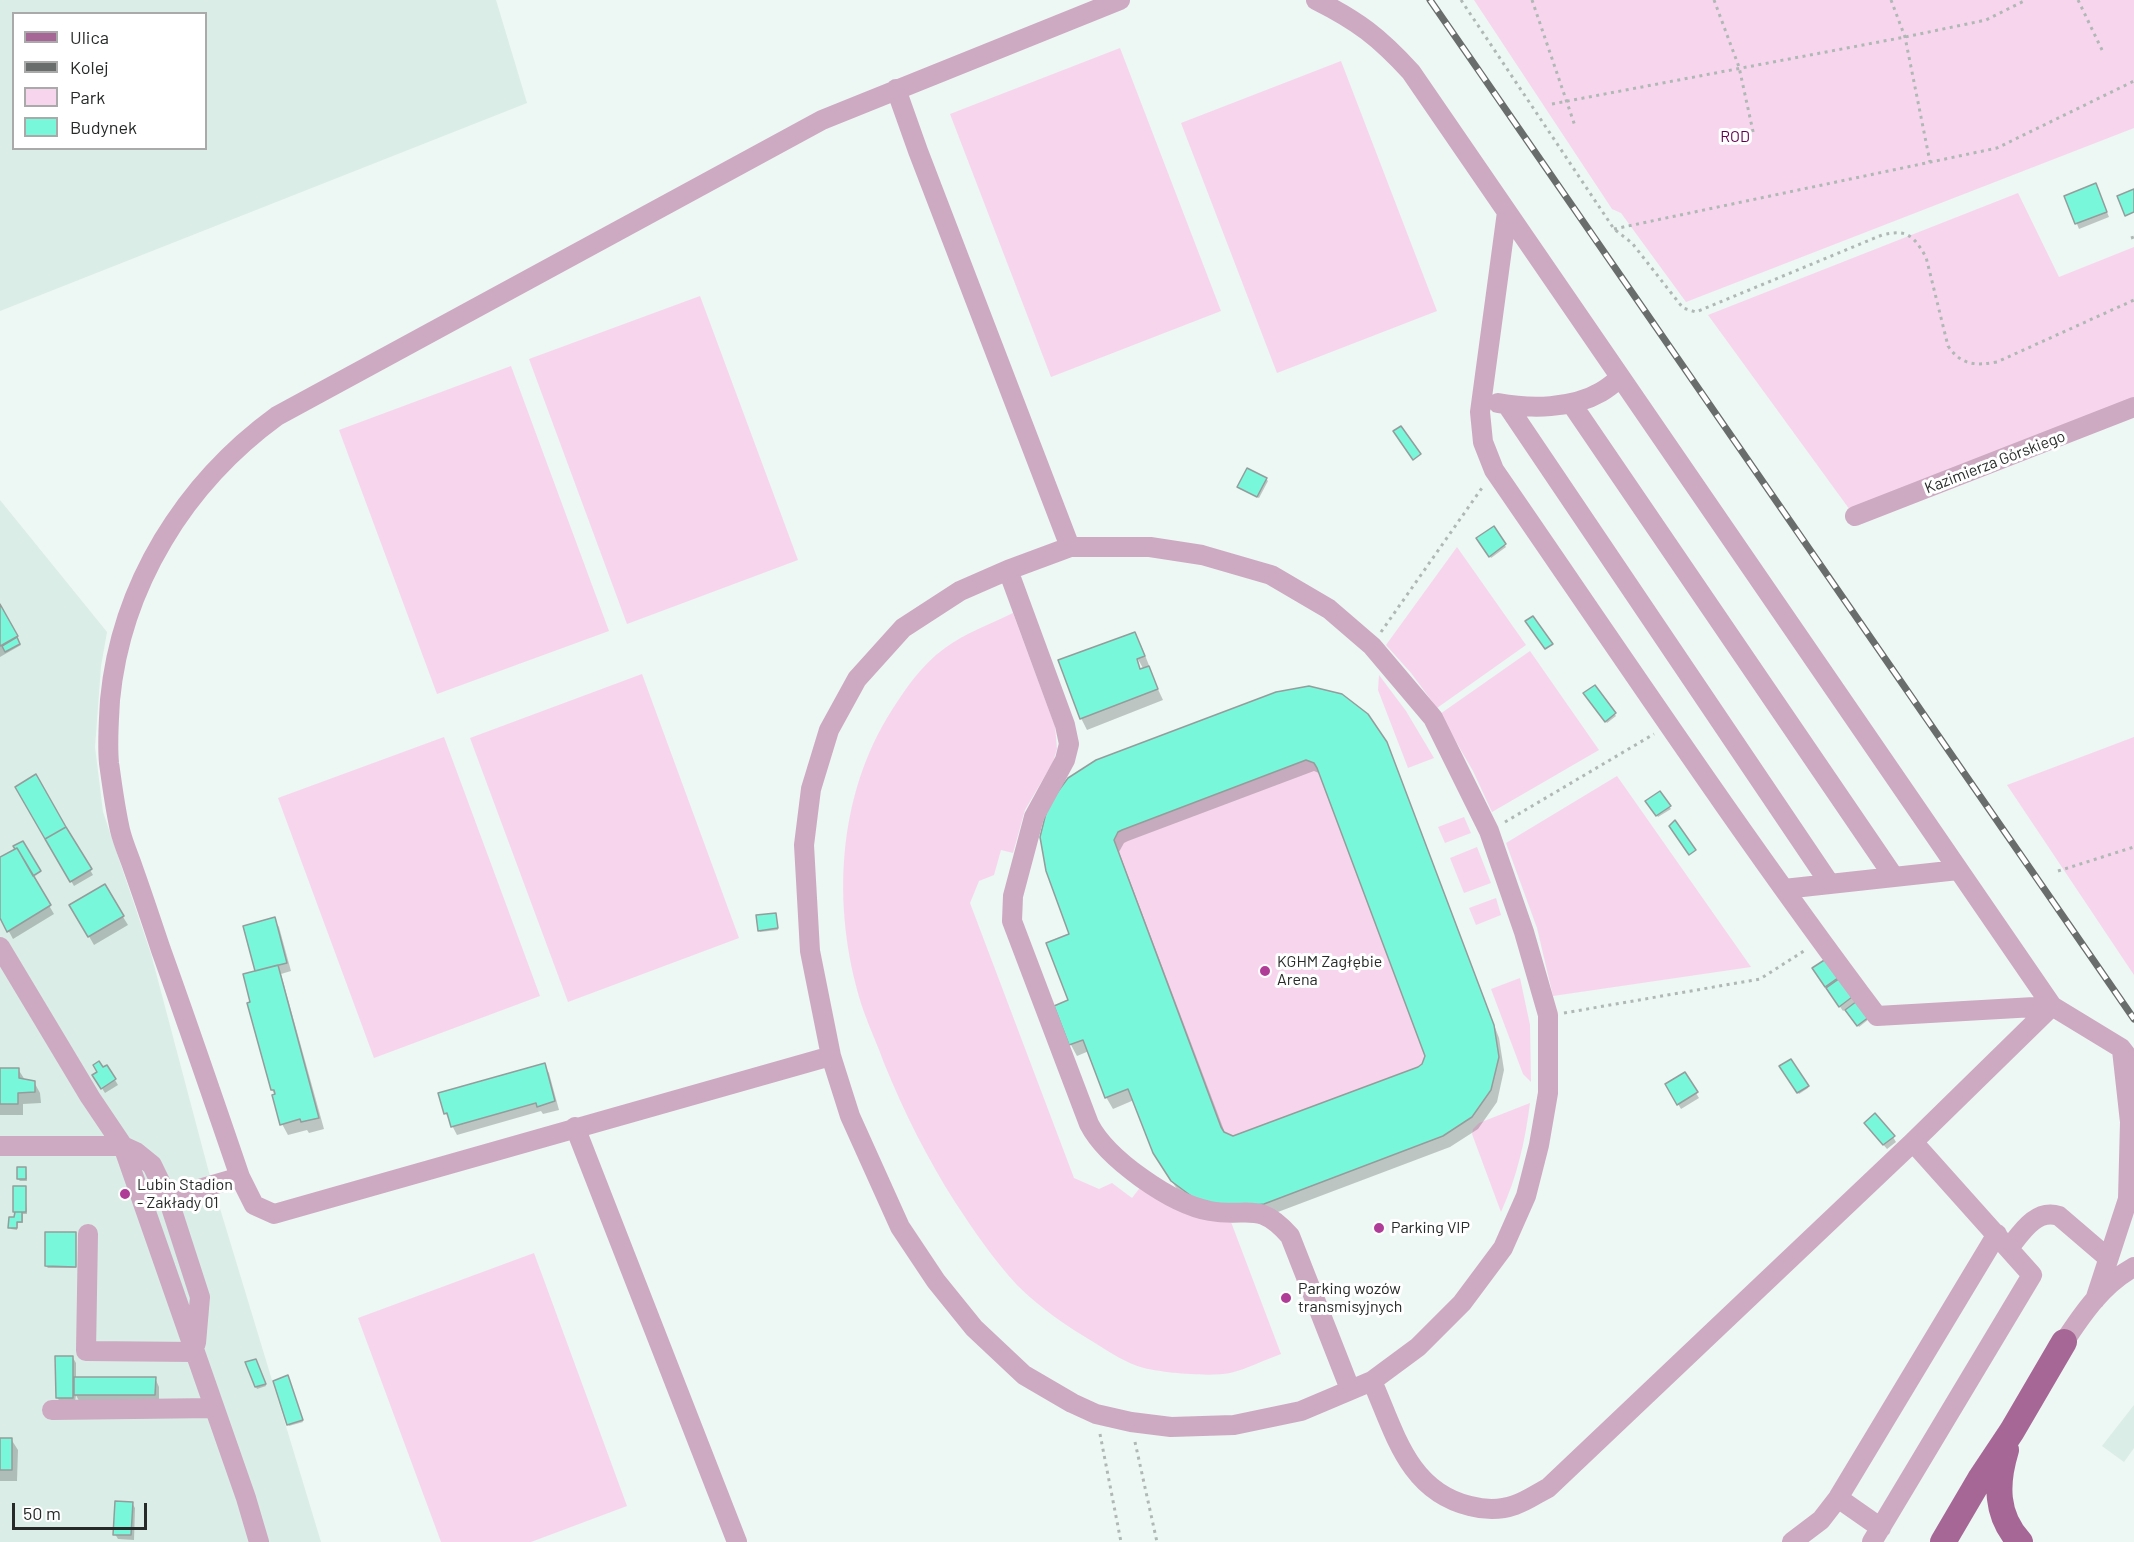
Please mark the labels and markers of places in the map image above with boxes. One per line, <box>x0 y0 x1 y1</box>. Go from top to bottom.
place label: KGHM Zagłębie Arena <box>1277 952 1382 990</box>
marker: KGHM Zagłębie Arena <box>1258 964 1272 978</box>
place label: Lubin Stadion - Zakłady 01 <box>137 1175 233 1213</box>
marker: Lubin Stadion - Zakłady 01 <box>118 1187 132 1201</box>
place label: Parking VIP <box>1391 1218 1470 1238</box>
marker: Parking VIP <box>1372 1221 1386 1235</box>
place label: Parking wozów transmisyjnych <box>1298 1279 1402 1317</box>
marker: Parking wozów transmisyjnych <box>1279 1291 1293 1305</box>

